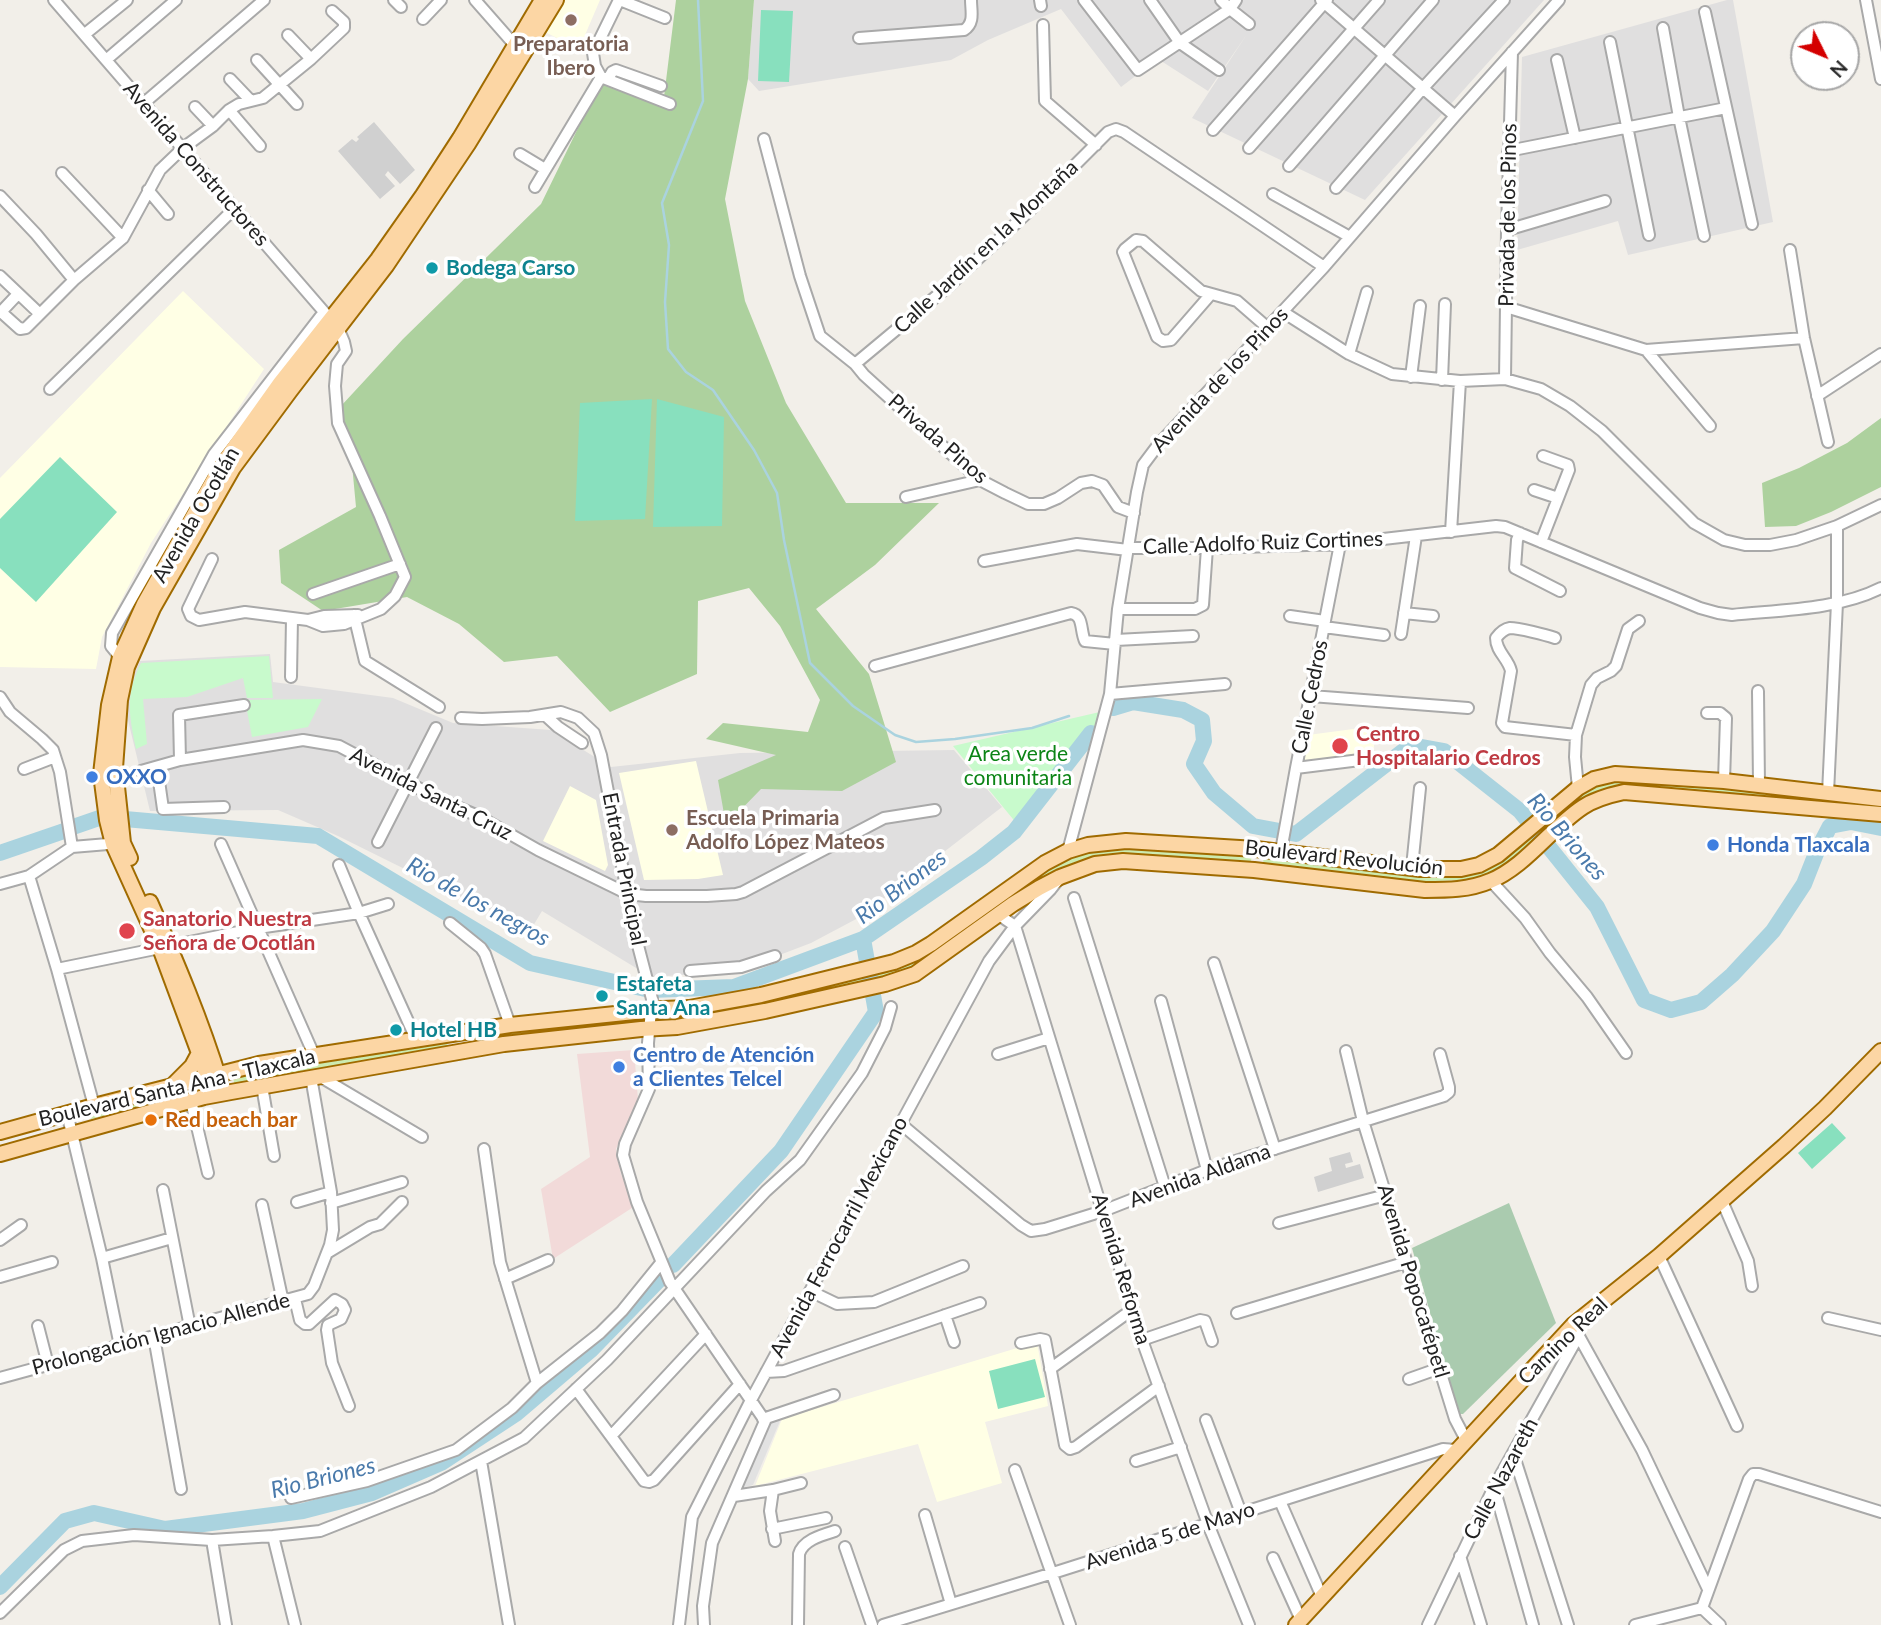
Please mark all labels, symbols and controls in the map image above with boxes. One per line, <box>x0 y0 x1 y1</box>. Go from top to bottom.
marker: Preparatoria Ibero <box>563 12 579 28</box>
north arrow <box>1790 21 1860 91</box>
place label: Preparatoria Ibero <box>513 31 629 81</box>
text: N <box>1826 56 1853 82</box>
street label: Avenida Constructores <box>118 77 274 251</box>
street label: Privada de los Pinos <box>1494 123 1522 307</box>
street label: Calle Jardín en la Montaña <box>889 155 1083 339</box>
place label: Bodega Carso <box>446 255 575 281</box>
marker: Bodega Carso <box>424 260 440 276</box>
street label: Avenida de los Pinos <box>1146 302 1294 458</box>
street label: Privada Pinos <box>883 389 993 489</box>
street label: Avenida Ocotlán <box>147 443 245 587</box>
street label: Calle Adolfo Ruiz Cortines <box>1142 526 1384 560</box>
street label: Calle Cedros <box>1287 638 1333 756</box>
place label: Centro Hospitalario Cedros <box>1356 721 1541 771</box>
marker: Centro Hospitalario Cedros <box>1330 736 1350 756</box>
park label: Area verde comunitaria <box>964 741 1072 791</box>
street label: Avenida Santa Cruz <box>346 742 516 846</box>
place label: OXXO <box>106 764 167 790</box>
marker: OXXO <box>84 769 100 785</box>
water label: Rio Briones <box>1521 788 1613 886</box>
street label: Entrada Principal <box>597 790 651 948</box>
place label: Escuela Primaria Adolfo López Mateos <box>686 805 885 855</box>
marker: Escuela Primaria Adolfo López Mateos <box>664 822 680 838</box>
place label: Honda Tlaxcala <box>1727 832 1870 858</box>
street label: Boulevard Revolución <box>1244 835 1444 881</box>
marker: Honda Tlaxcala <box>1705 837 1721 853</box>
water label: Rio Briones <box>850 844 952 930</box>
water label: Rio de los negros <box>402 851 554 953</box>
place label: Sanatorio Nuestra Señora de Ocotlán <box>143 906 315 956</box>
marker: Sanatorio Nuestra Señora de Ocotlán <box>117 921 137 941</box>
place label: Estafeta Santa Ana <box>616 971 710 1021</box>
marker: Estafeta Santa Ana <box>594 988 610 1004</box>
place label: Hotel HB <box>410 1017 497 1043</box>
marker: Hotel HB <box>388 1022 404 1038</box>
place label: Centro de Atención a Clientes Telcel <box>633 1042 814 1092</box>
street label: Boulevard Santa Ana - Tlaxcala <box>36 1044 318 1132</box>
marker: Centro de Atención a Clientes Telcel <box>611 1059 627 1075</box>
place label: Red beach bar <box>165 1107 297 1133</box>
marker: Red beach bar <box>143 1112 159 1128</box>
street label: Avenida Ferrocarril Mexicano <box>765 1112 913 1362</box>
street label: Avenida Aldama <box>1126 1139 1274 1213</box>
street label: Avenida Popocatépetl <box>1372 1181 1454 1381</box>
street label: Avenida Reforma <box>1086 1190 1156 1348</box>
street label: Prolongación Ignacio Allende <box>29 1287 293 1381</box>
street label: Camino Real <box>1513 1292 1613 1390</box>
street label: Calle Nazareth <box>1458 1414 1544 1544</box>
water label: Rio Briones <box>268 1452 378 1504</box>
street label: Avenida 5 de Mayo <box>1082 1497 1258 1575</box>

